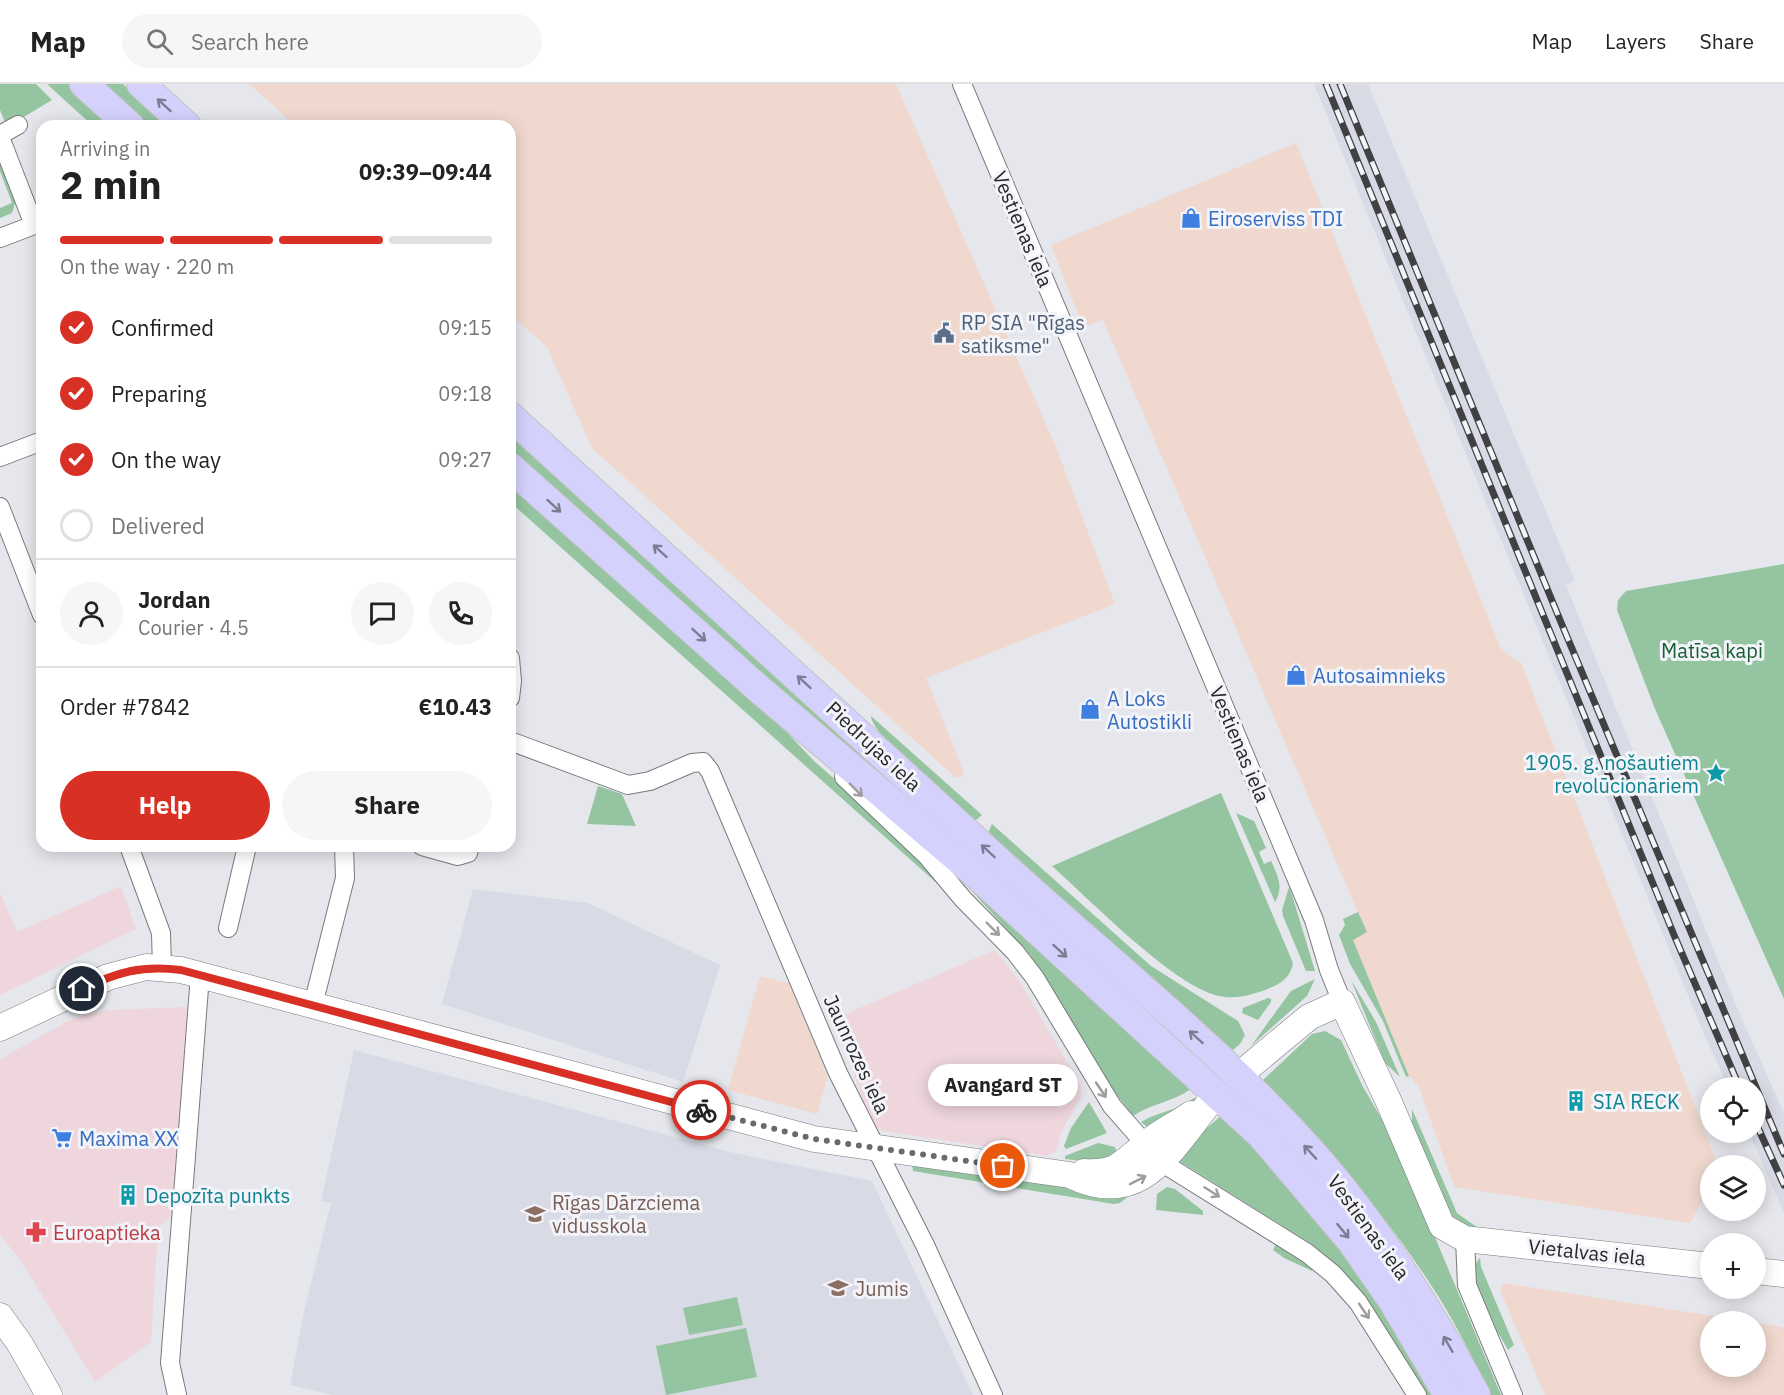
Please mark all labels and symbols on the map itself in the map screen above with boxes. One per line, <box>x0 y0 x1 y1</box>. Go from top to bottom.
one-way arrow <box>157 98 172 112</box>
street label: Vestienas iela <box>986 167 1060 292</box>
place label: Eiroserviss TDI <box>1208 205 1343 232</box>
shop icon: Eiroserviss TDI <box>1179 206 1203 230</box>
place label: RP SIA "Rīgas satiksme" <box>961 309 1085 359</box>
public building icon: RP SIA "Rīgas satiksme" <box>932 321 956 345</box>
one-way arrow <box>546 499 561 513</box>
one-way arrow <box>652 544 667 558</box>
one-way arrow <box>691 628 706 642</box>
park label: Matīsa kapi <box>1661 637 1763 664</box>
place label: Autosaimnieks <box>1313 662 1446 689</box>
shop icon: Autosaimnieks <box>1284 663 1308 687</box>
one-way arrow <box>797 675 812 689</box>
street label: Vestienas iela <box>1203 682 1277 807</box>
place label: A Loks Autostikli <box>1107 685 1192 735</box>
street label: Piedrujas iela <box>821 695 928 797</box>
shop icon: A Loks Autostikli <box>1078 697 1102 721</box>
place label: 1905. g. nošautiem revolūcionāriem <box>1525 749 1699 799</box>
place icon: 1905. g. nošautiem revolūcionāriem <box>1704 761 1728 785</box>
one-way arrow <box>849 783 864 797</box>
one-way arrow <box>980 844 995 858</box>
one-way arrow <box>985 922 1000 937</box>
one-way arrow <box>1052 944 1067 958</box>
pin <box>56 963 107 1014</box>
street label: Jaunrozes iela <box>818 990 897 1118</box>
one-way arrow <box>1188 1030 1203 1044</box>
callout: Avangard ST <box>928 1064 1078 1106</box>
courier <box>671 1080 731 1140</box>
one-way arrow <box>1096 1081 1108 1098</box>
place label: SIA RECK <box>1593 1088 1680 1115</box>
building icon: SIA RECK <box>1564 1089 1588 1113</box>
place label: Maxima XX <box>79 1125 178 1152</box>
supermarket icon: Maxima XX <box>50 1126 74 1150</box>
pin <box>977 1140 1028 1191</box>
one-way arrow <box>1303 1144 1317 1159</box>
street label: Vestienas iela <box>1322 1169 1416 1285</box>
one-way arrow <box>1128 1174 1146 1185</box>
place label: Depozīta punkts <box>145 1182 290 1209</box>
building icon: Depozīta punkts <box>116 1183 140 1207</box>
one-way arrow <box>1203 1185 1220 1198</box>
place label: Rīgas Dārzciema vidusskola <box>552 1189 700 1239</box>
school or university icon: Rīgas Dārzciema vidusskola <box>523 1202 547 1226</box>
place label: Euroaptieka <box>53 1219 161 1246</box>
pharmacy icon: Euroaptieka <box>24 1220 48 1244</box>
one-way arrow <box>1336 1223 1349 1239</box>
street label: Vietalvas iela <box>1527 1232 1647 1272</box>
place label: Jumis <box>855 1275 909 1302</box>
school or university icon: Jumis <box>826 1276 850 1300</box>
one-way arrow <box>1358 1302 1370 1319</box>
one-way arrow <box>1442 1336 1454 1353</box>

